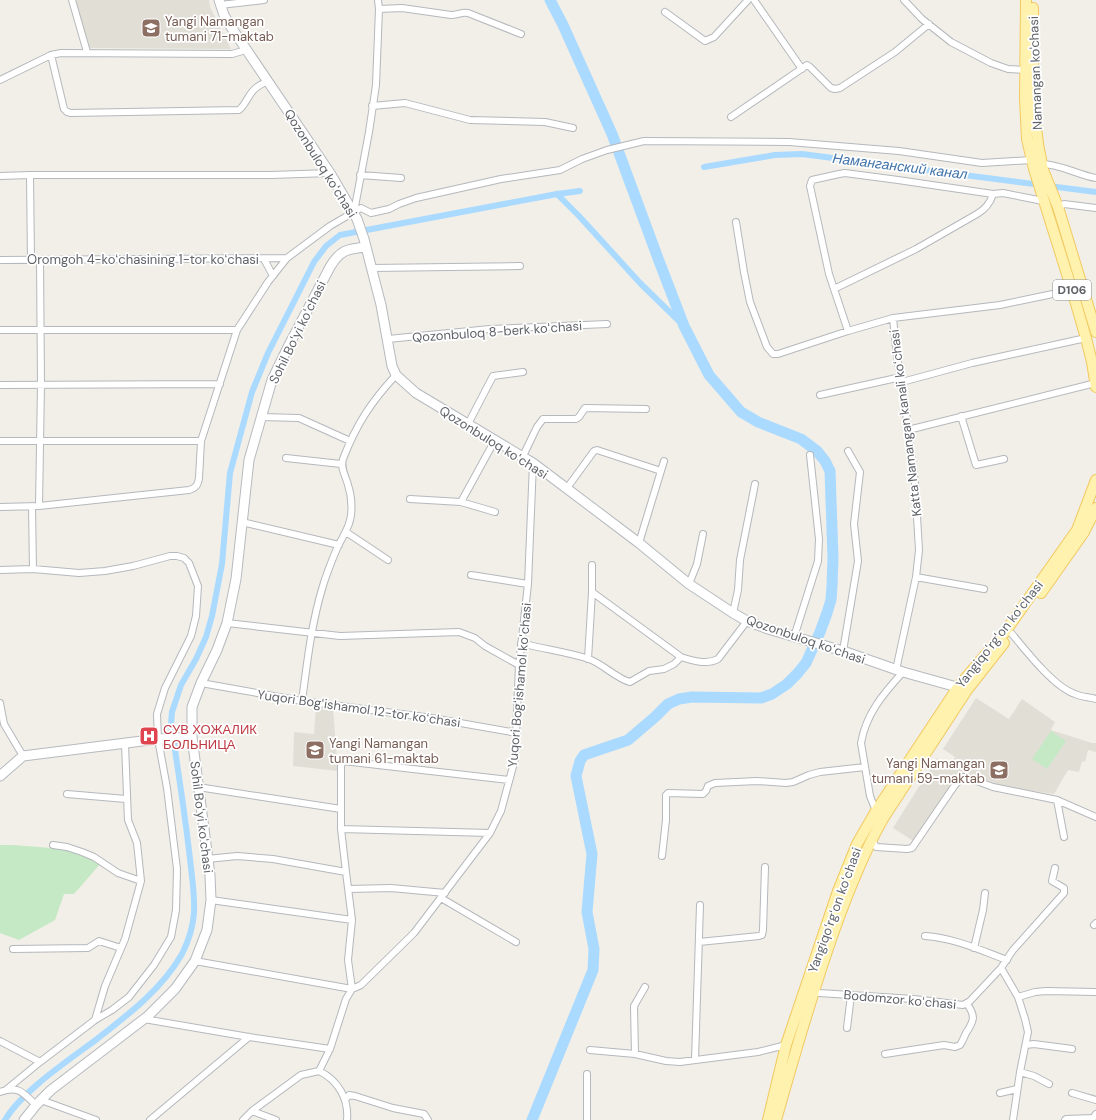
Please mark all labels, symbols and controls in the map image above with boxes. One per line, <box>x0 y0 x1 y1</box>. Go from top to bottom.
place label: Yangi Namangan tumani 71-maktab <box>165 13 274 45</box>
street label: Namangan ko'chasi <box>1025 16 1046 130</box>
school or university icon: Yangi Namangan tumani 71-maktab <box>140 17 162 39</box>
street label: Qozonbuloq koʻchasi <box>280 106 361 221</box>
water label: Наманганский канал <box>831 149 969 183</box>
street label: Oromgoh 4-koʻchasining 1-tor koʻchasi <box>27 251 259 268</box>
street label: Sohil Boʻyi koʻchasi <box>265 278 330 387</box>
road number: D106 <box>1053 280 1091 300</box>
street label: Qozonbuloq 8-berk koʻchasi <box>412 317 583 346</box>
street label: Katta Namangan kanali koʻchasi <box>886 328 925 517</box>
street label: Qozonbuloq koʻchasi <box>436 402 551 483</box>
street label: Yangiqoʻrgʻon koʻchasi <box>952 577 1047 692</box>
street label: Yuqori Bogʻishamol koʻchasi <box>504 602 535 768</box>
street label: Qozonbuloq koʻchasi <box>744 611 868 668</box>
street label: Yuqori Bogʻishamol 12-tor koʻchasi <box>256 686 462 731</box>
place label: СУВ ХОЖАЛИК БОЛЬНИЦА <box>163 721 257 753</box>
hospital icon: СУВ ХОЖАЛИК БОЛЬНИЦА <box>138 725 160 747</box>
place label: Yangi Namangan tumani 61-maktab <box>329 735 439 767</box>
school or university icon: Yangi Namangan tumani 61-maktab <box>304 739 326 761</box>
place label: Yangi Namangan tumani 59-maktab <box>871 755 985 787</box>
school or university icon: Yangi Namangan tumani 59-maktab <box>988 759 1010 781</box>
street label: Sohil Boʻyi koʻchasi <box>186 760 217 874</box>
street label: Yangiqoʻrgʻon koʻchasi <box>804 845 865 975</box>
street label: Bodomzor koʻchasi <box>843 986 957 1013</box>

